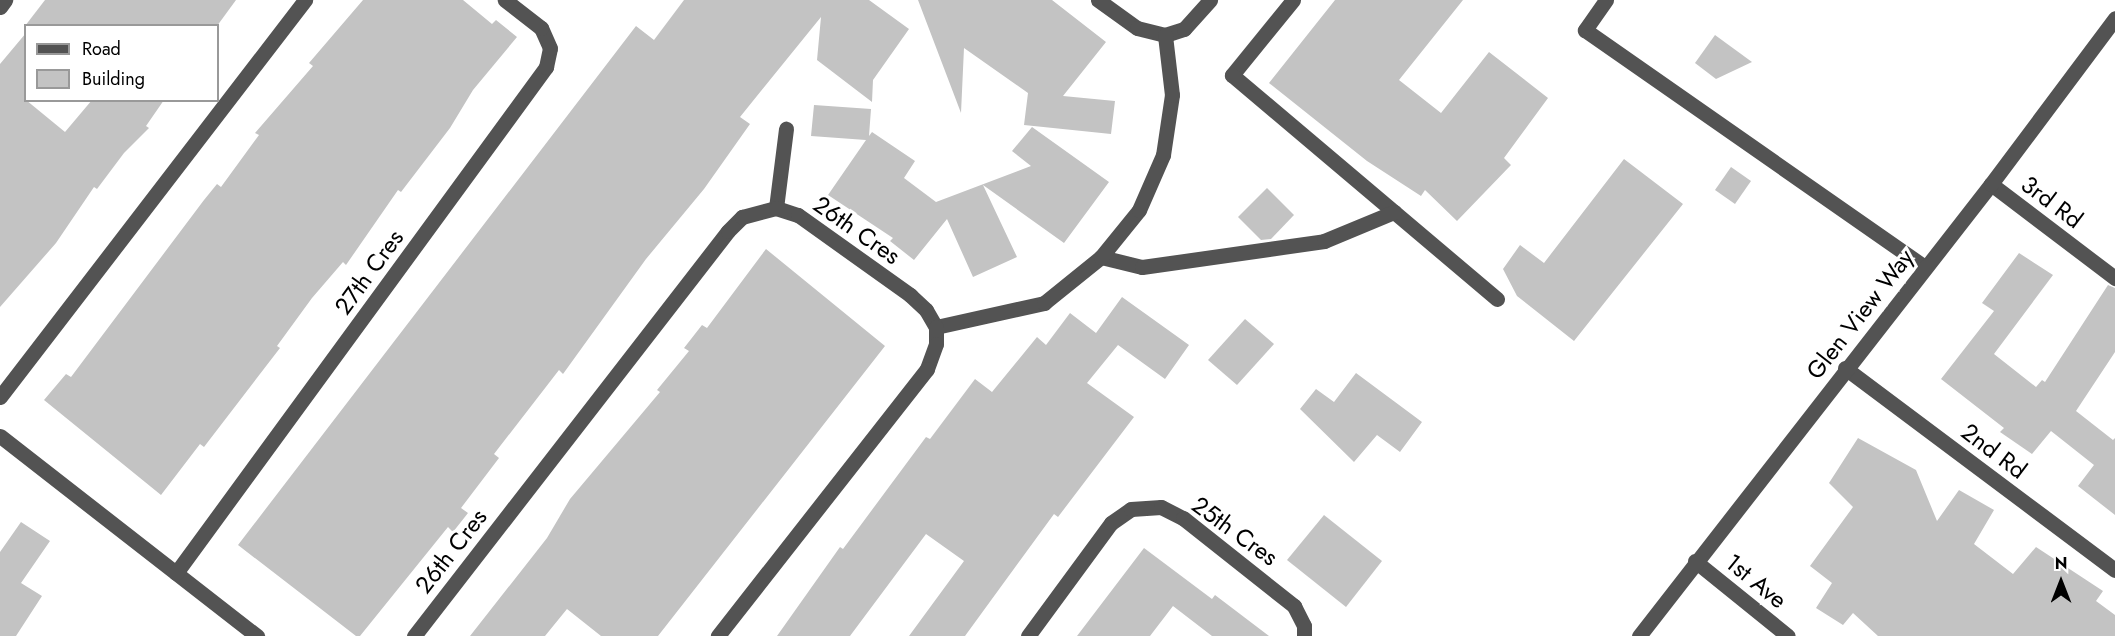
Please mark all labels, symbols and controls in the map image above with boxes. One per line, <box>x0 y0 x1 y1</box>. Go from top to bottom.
legend <box>24 24 219 102</box>
text: Road <box>82 36 121 62</box>
text: Building <box>82 66 145 92</box>
street label: 3rd Rd <box>2016 170 2088 234</box>
street label: 26th Cres <box>808 190 906 270</box>
street label: 27th Cres <box>329 224 409 320</box>
street label: Glen View Way <box>1800 243 1920 385</box>
street label: 2nd Rd <box>1956 417 2032 485</box>
street label: 25th Cres <box>1186 490 1284 572</box>
street label: 26th Cres <box>409 503 493 599</box>
street label: 1st Ave <box>1719 548 1793 614</box>
north arrow <box>2031 552 2091 612</box>
text: N <box>2055 552 2067 575</box>

